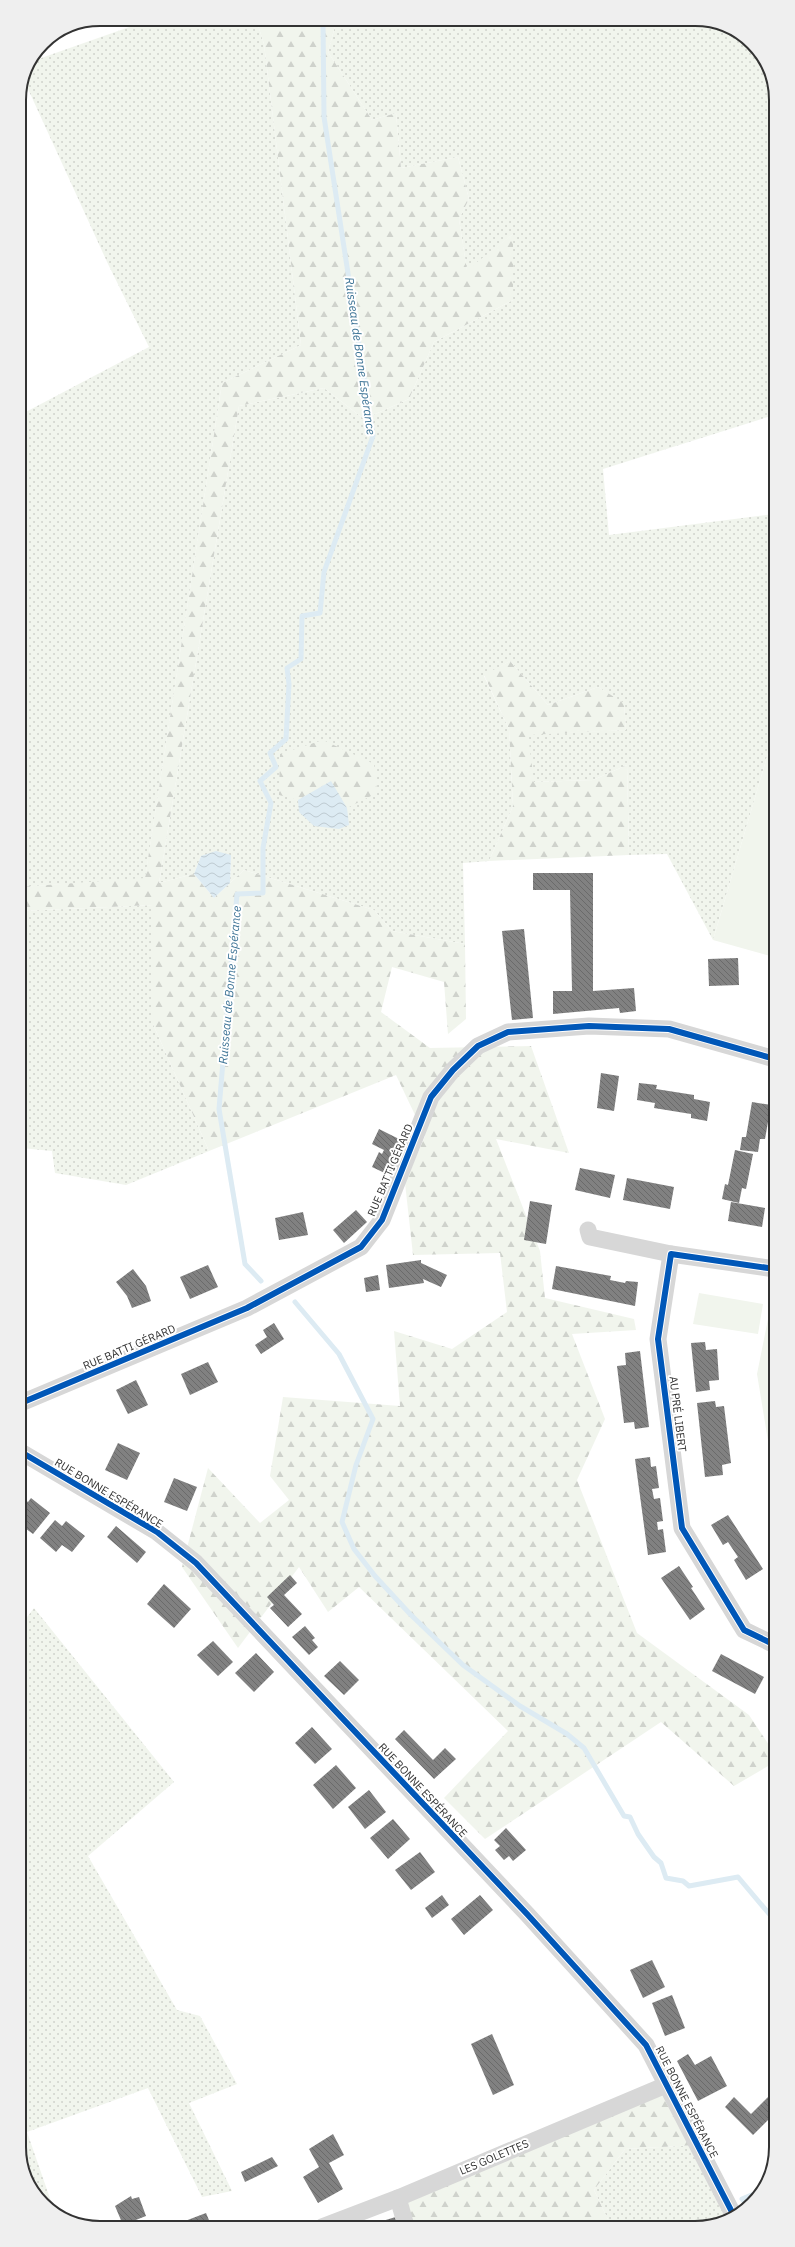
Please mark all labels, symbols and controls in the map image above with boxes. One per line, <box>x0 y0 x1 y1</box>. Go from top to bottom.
water label: Ruisseau de Bonne Espérance <box>342 276 379 436</box>
water label: Ruisseau de Bonne Espérance <box>215 905 244 1065</box>
street label: RUE BATTI GÉRARD <box>364 1122 416 1218</box>
street label: RUE BATTI GÉRARD <box>81 1321 177 1373</box>
street label: AU PRÉ LIBERT <box>666 1375 690 1453</box>
street label: RUE BONNE ESPÉRANCE <box>52 1455 166 1531</box>
street label: RUE BONNE ESPÉRANCE <box>376 1740 470 1840</box>
street label: RUE BONNE ESPÉRANCE <box>653 2044 721 2160</box>
street label: LES GOLETTES <box>457 2136 531 2178</box>

